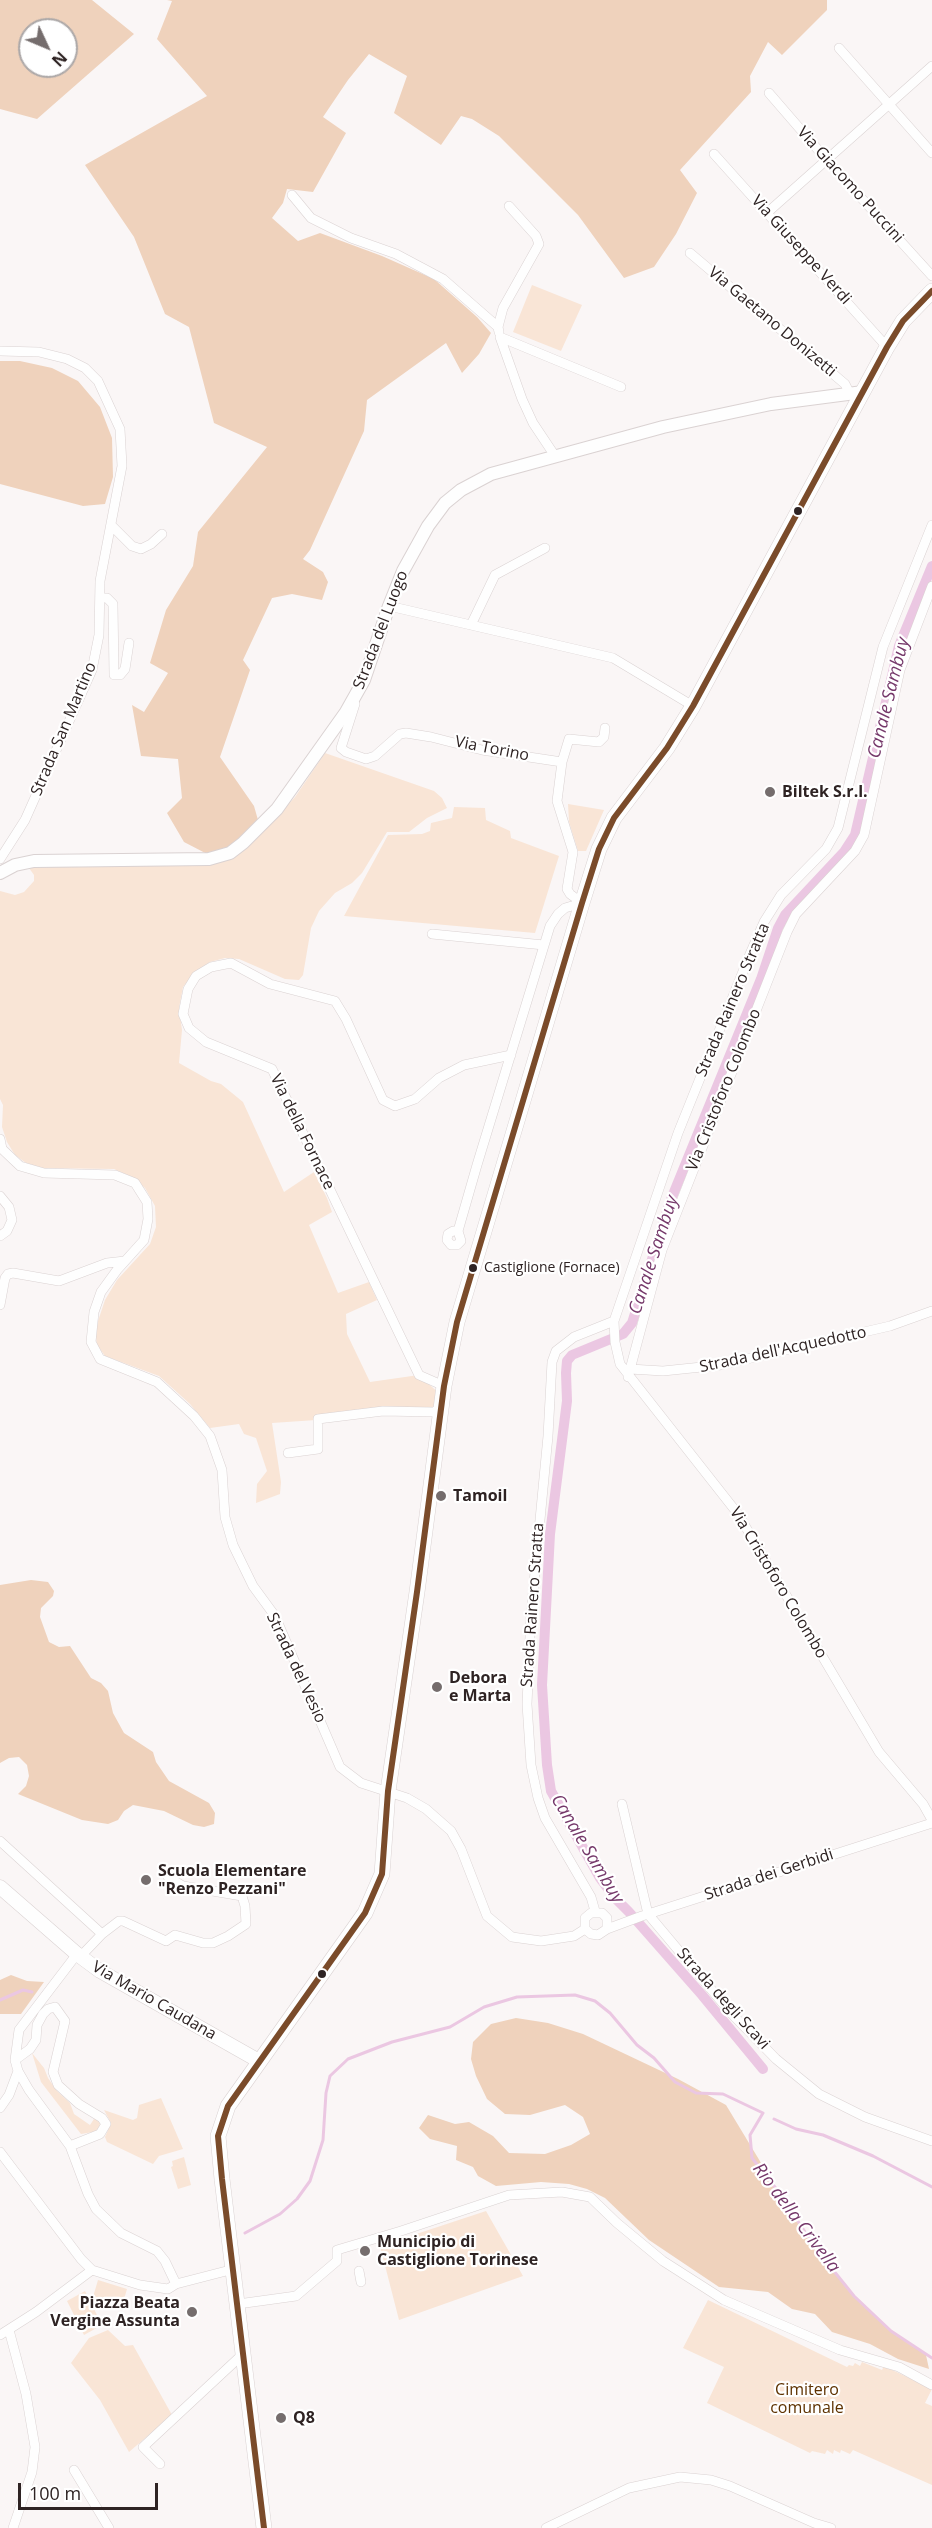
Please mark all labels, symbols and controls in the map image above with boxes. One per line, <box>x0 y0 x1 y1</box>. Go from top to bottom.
north arrow <box>18 18 78 78</box>
text: N <box>47 47 72 71</box>
street label: Via Giacomo Puccini <box>793 123 907 247</box>
street label: Via Giuseppe Verdi <box>747 191 855 309</box>
street label: Via Gaetano Donizetti <box>704 263 840 381</box>
unlabelled marker <box>792 505 804 517</box>
street label: Strada del Luogo <box>349 568 413 692</box>
water label: Canale Sambuy <box>864 635 914 761</box>
street label: Strada San Martino <box>27 659 101 799</box>
street label: Via Torino <box>453 732 531 766</box>
place label: Biltek S.r.l. <box>782 782 868 802</box>
marker: Biltek S.r.l. <box>763 785 777 799</box>
street label: Strada Rainero Stratta <box>692 920 774 1080</box>
street label: Via Cristoforo Colombo <box>683 1006 765 1174</box>
street label: Via della Fornace <box>266 1071 338 1193</box>
water label: Canale Sambuy <box>625 1193 683 1317</box>
place label: Castiglione (Fornace) <box>484 1260 620 1276</box>
marker: Castiglione (Fornace) <box>467 1262 479 1274</box>
street label: Strada dell'Acquedotto <box>698 1323 868 1377</box>
place label: Tamoil <box>453 1486 507 1506</box>
marker: Tamoil <box>434 1489 448 1503</box>
street label: Via Cristoforo Colombo <box>725 1504 831 1662</box>
street label: Strada Rainero Stratta <box>518 1522 548 1688</box>
street label: Strada del Vesio <box>262 1610 330 1726</box>
place label: Debora e Marta <box>449 1668 511 1706</box>
marker: Debora e Marta <box>430 1680 444 1694</box>
water label: Canale Sambuy <box>546 1791 628 1907</box>
street label: Strada dei Gerbidi <box>702 1845 836 1905</box>
place label: Scuola Elementare "Renzo Pezzani" <box>158 1861 306 1899</box>
marker: Scuola Elementare "Renzo Pezzani" <box>139 1873 153 1887</box>
street label: Strada degli Scavi <box>672 1944 774 2054</box>
street label: Via Mario Caudana <box>88 1958 220 2044</box>
unlabelled marker <box>316 1968 328 1980</box>
water label: Rio della Crivella <box>748 2159 844 2277</box>
place label: Municipio di Castiglione Torinese <box>377 2232 538 2270</box>
marker: Municipio di Castiglione Torinese <box>358 2244 372 2258</box>
place label: Piazza Beata Vergine Assunta <box>50 2293 180 2331</box>
marker: Piazza Beata Vergine Assunta <box>185 2305 199 2319</box>
park label: Cimitero comunale <box>770 2380 844 2418</box>
place label: Q8 <box>293 2408 315 2428</box>
marker: Q8 <box>274 2411 288 2425</box>
scale bar <box>21 2471 160 2509</box>
text: 100 m <box>29 2481 81 2505</box>

